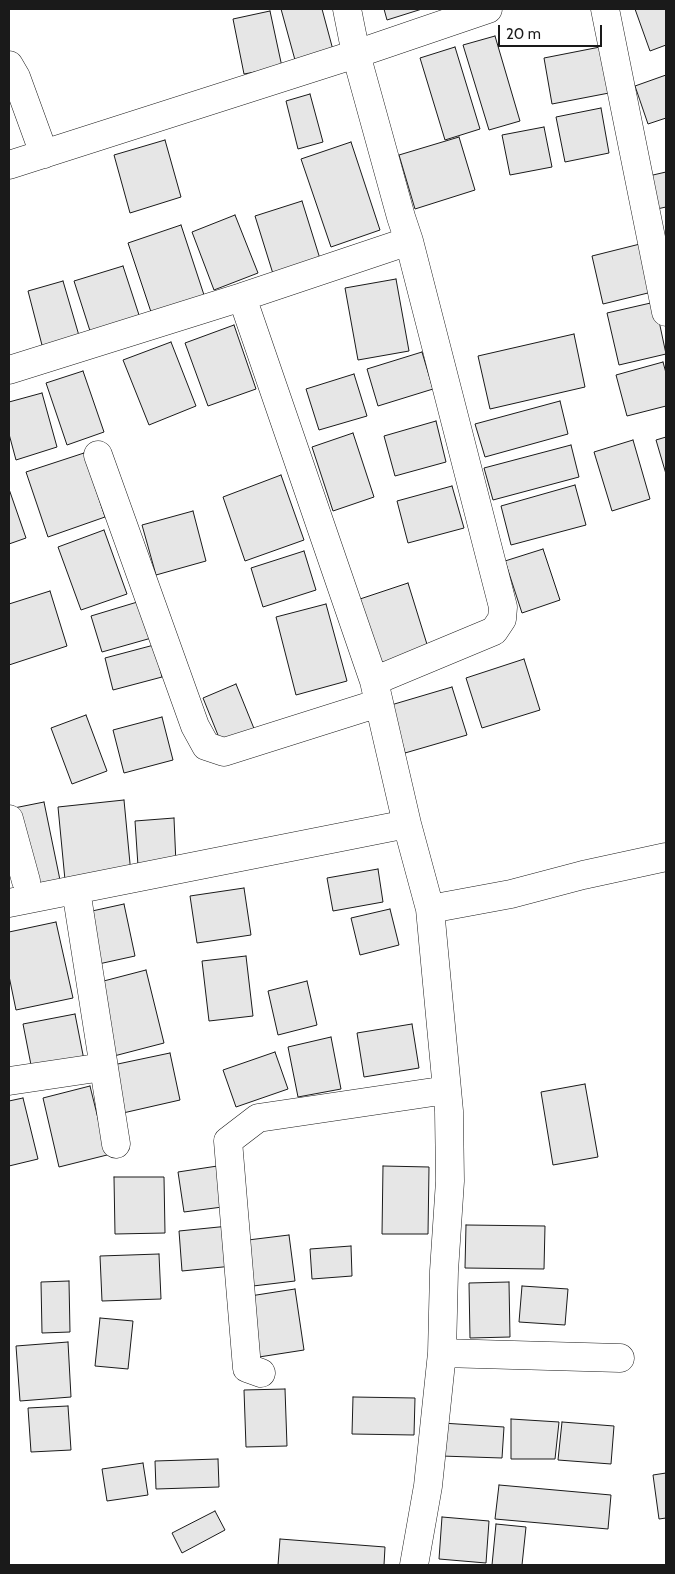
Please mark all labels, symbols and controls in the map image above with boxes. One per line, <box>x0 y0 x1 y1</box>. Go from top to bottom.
scale bar <box>500 15 604 47</box>
text: 20 m <box>506 25 541 43</box>

